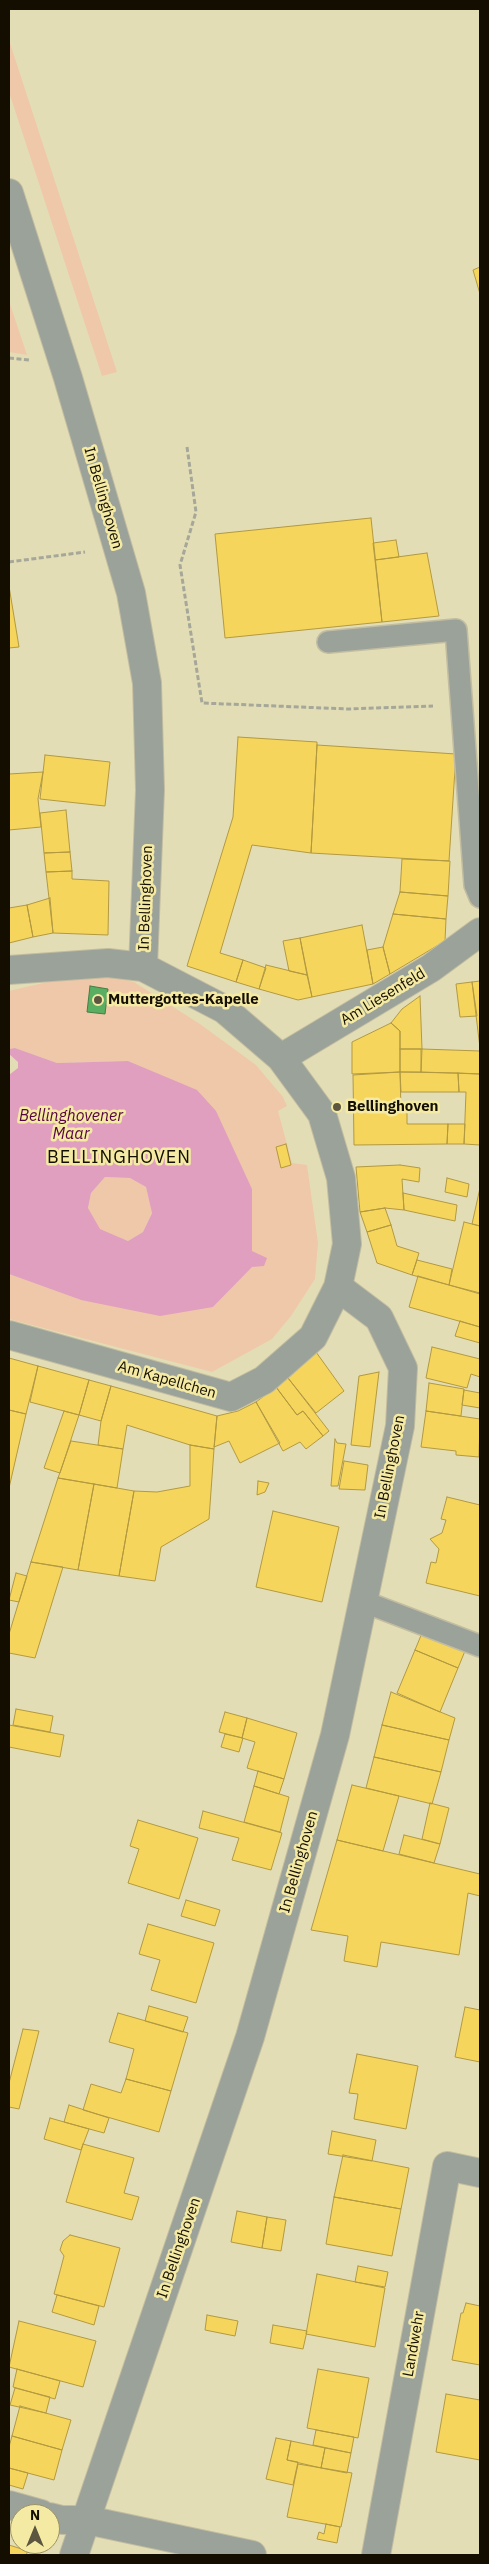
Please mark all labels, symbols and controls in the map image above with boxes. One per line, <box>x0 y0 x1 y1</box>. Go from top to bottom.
street label: In Bellinghoven <box>80 445 126 551</box>
street label: In Bellinghoven <box>135 845 157 951</box>
street label: Am Liesenfeld <box>337 965 429 1029</box>
place label: Muttergottes-Kapelle <box>108 991 259 1009</box>
marker: Muttergottes-Kapelle <box>92 994 104 1006</box>
place label: Bellinghoven <box>347 1098 439 1116</box>
marker: Bellinghoven <box>331 1101 343 1113</box>
water label: Bellinghovener Maar <box>19 1106 123 1144</box>
district label: BELLINGHOVEN <box>45 1147 193 1169</box>
street label: Am Kapellchen <box>116 1357 218 1403</box>
street label: In Bellinghoven <box>371 1414 409 1520</box>
street label: In Bellinghoven <box>276 1809 322 1915</box>
street label: In Bellinghoven <box>153 2195 205 2301</box>
street label: Landwehr <box>399 2310 429 2378</box>
north arrow <box>10 2504 60 2554</box>
text: N <box>30 2506 40 2524</box>

